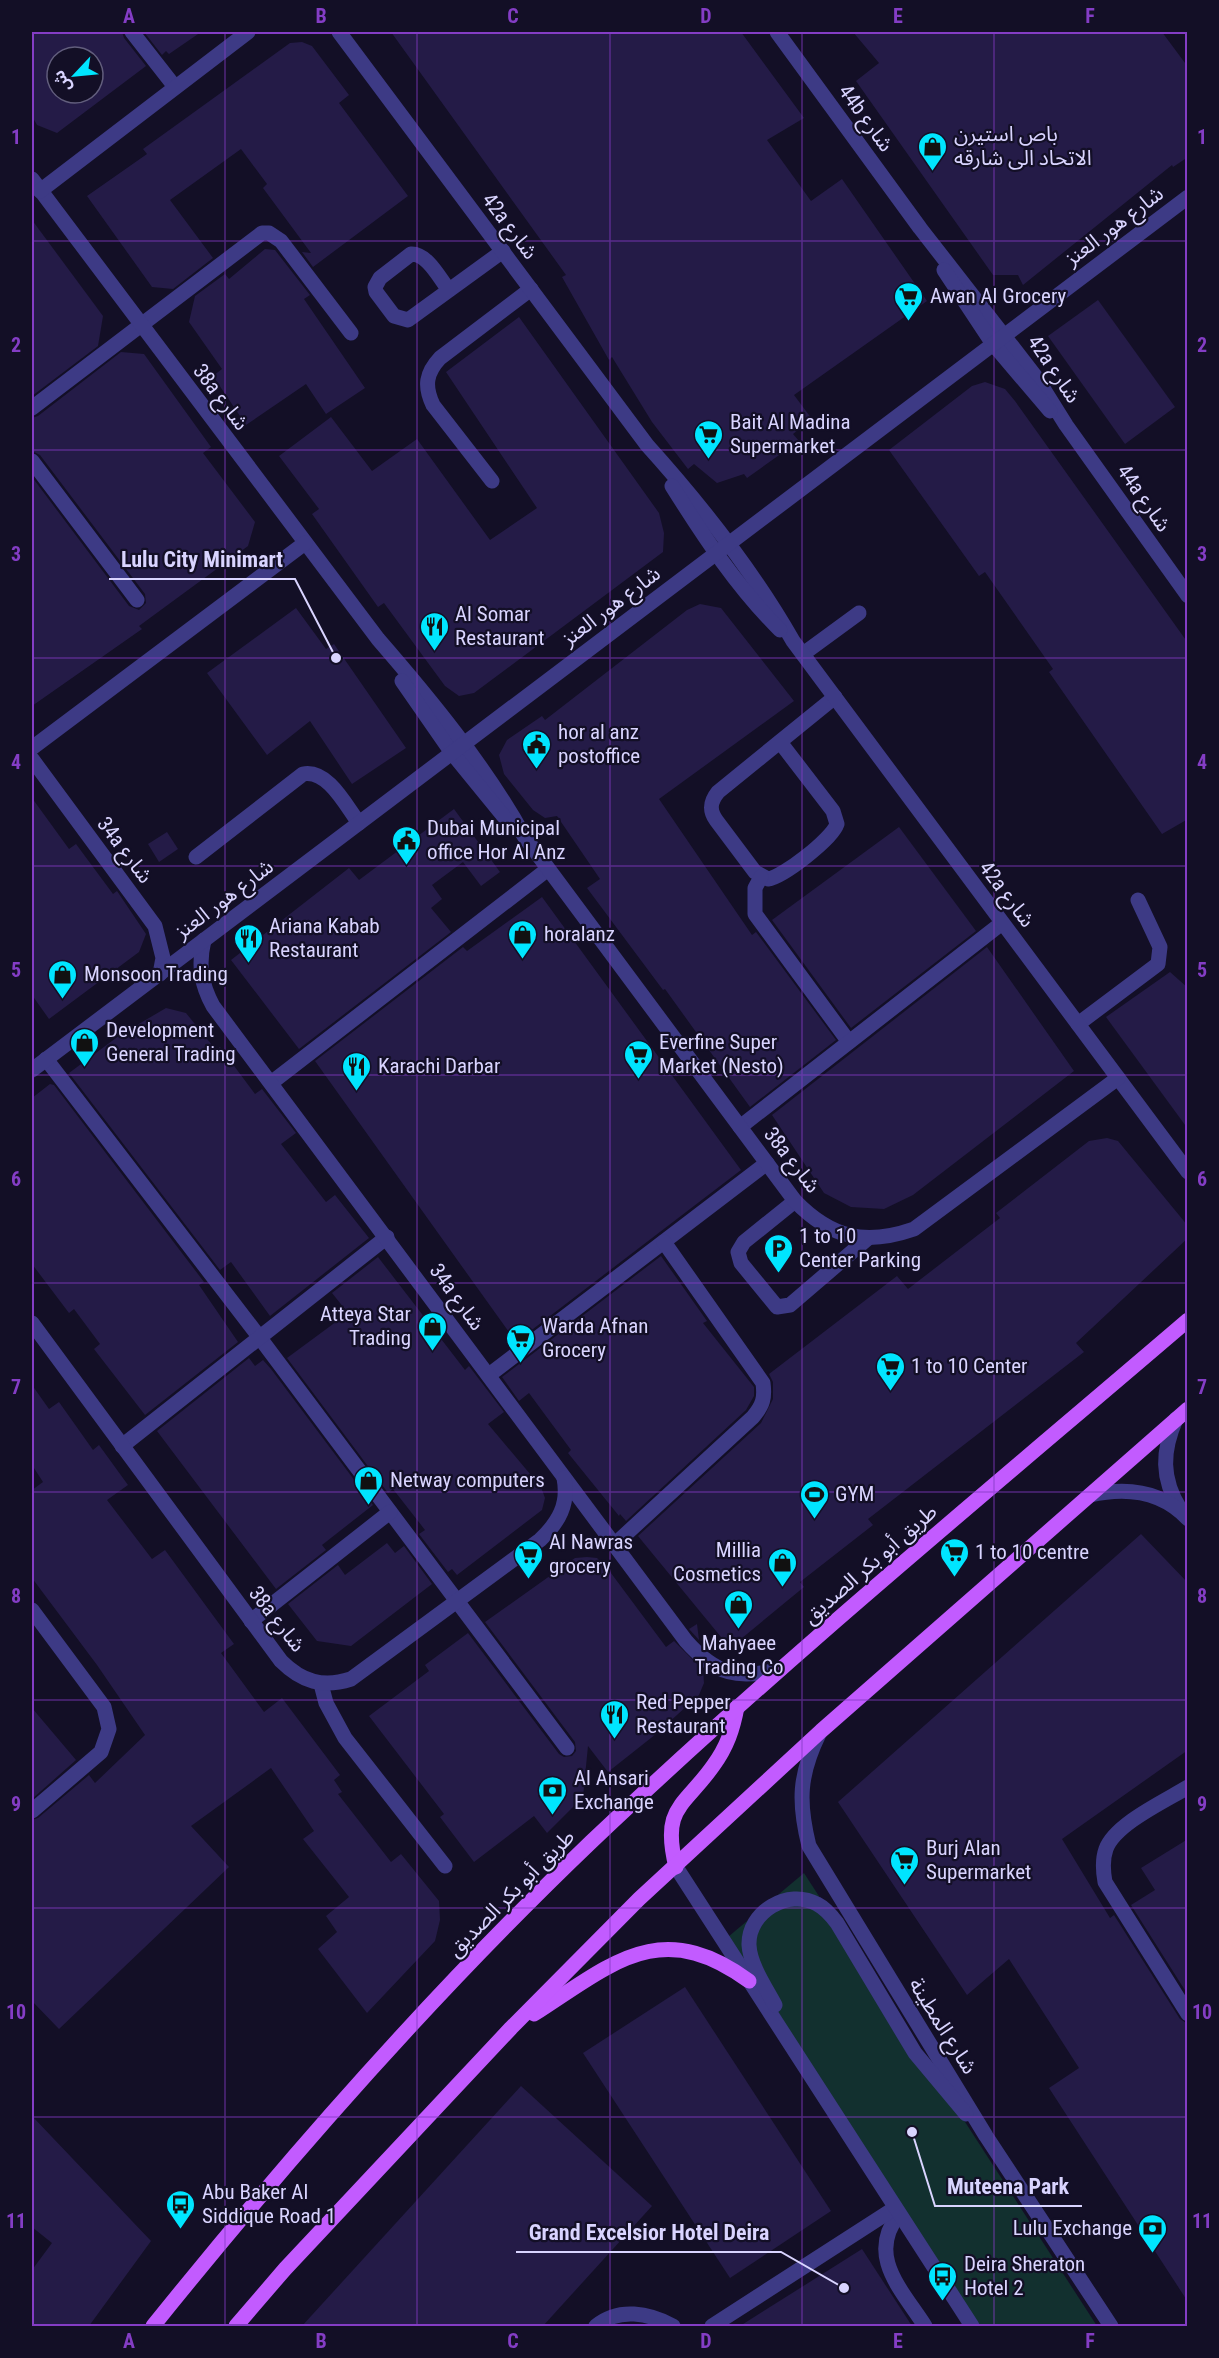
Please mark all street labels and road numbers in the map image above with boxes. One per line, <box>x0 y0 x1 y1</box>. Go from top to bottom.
street label: 44b شارع <box>831 80 898 158</box>
street label: شارع هور العنز <box>1059 181 1170 274</box>
street label: 42a شارع <box>475 188 543 266</box>
street label: 42a شارع <box>1020 331 1085 409</box>
street label: 38a شارع <box>186 359 254 437</box>
street label: 44a شارع <box>1110 460 1176 538</box>
street label: شارع هور العنز <box>556 561 667 654</box>
street label: 34a شارع <box>90 812 158 890</box>
street label: شارع هور العنز <box>169 854 280 947</box>
street label: 42a شارع <box>972 856 1040 934</box>
street label: 38a شارع <box>757 1122 825 1199</box>
street label: 34a شارع <box>422 1259 489 1337</box>
street label: طريق أبو بكر الصديق <box>798 1499 943 1629</box>
street label: 38a شارع <box>242 1581 310 1658</box>
street label: طريق أبو بكر الصديق <box>442 1824 580 1962</box>
street label: شارع المطينة <box>902 1974 982 2080</box>

